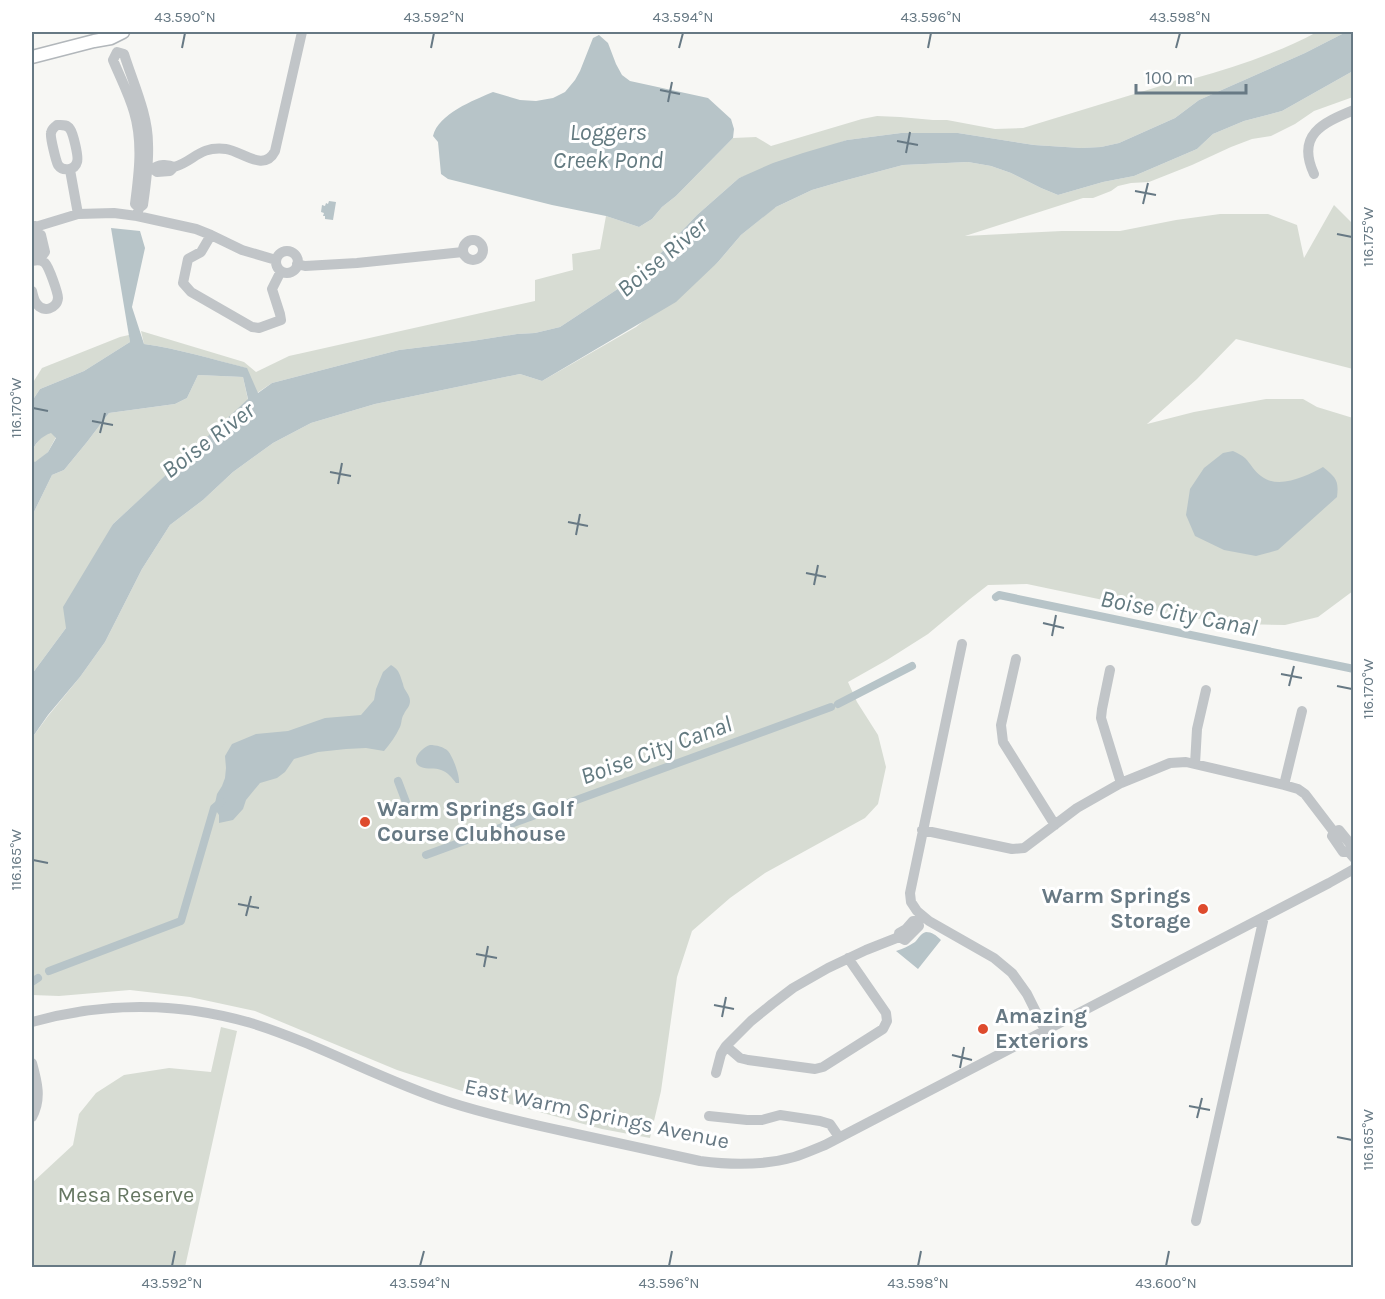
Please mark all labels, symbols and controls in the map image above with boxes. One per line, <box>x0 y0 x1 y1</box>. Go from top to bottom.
text: 43.590°N <box>154 8 216 26</box>
text: 43.592°N <box>403 8 465 26</box>
text: 43.594°N <box>653 8 713 26</box>
text: 43.596°N <box>900 8 962 26</box>
text: 43.598°N <box>1149 8 1211 26</box>
scale bar <box>1136 57 1246 95</box>
text: 100 m <box>1145 67 1193 89</box>
water label: Loggers Creek Pond <box>553 118 663 174</box>
text: 116.175°W <box>1359 206 1377 267</box>
water label: Boise River <box>611 211 713 303</box>
text: 116.170°W <box>7 377 25 438</box>
water label: Boise River <box>156 395 261 484</box>
water label: Boise City Canal <box>1098 584 1260 642</box>
text: 116.170°W <box>1359 658 1377 719</box>
water label: Boise City Canal <box>576 710 736 790</box>
place label: Warm Springs Golf Course Clubhouse <box>377 796 575 847</box>
marker: Warm Springs Golf Course Clubhouse <box>358 815 372 829</box>
text: 116.165°W <box>7 829 25 891</box>
place label: Warm Springs Storage <box>1042 883 1191 934</box>
marker: Warm Springs Storage <box>1196 902 1210 916</box>
place label: Amazing Exteriors <box>995 1003 1089 1054</box>
marker: Amazing Exteriors <box>976 1022 990 1036</box>
street label: East Warm Springs Avenue <box>462 1073 732 1155</box>
text: 116.165°W <box>1359 1109 1377 1171</box>
park label: Mesa Reserve <box>58 1182 194 1208</box>
text: 43.592°N <box>141 1274 203 1292</box>
text: 43.594°N <box>390 1274 450 1292</box>
text: 43.596°N <box>638 1274 700 1292</box>
text: 43.598°N <box>887 1274 949 1292</box>
text: 43.600°N <box>1135 1274 1197 1292</box>

